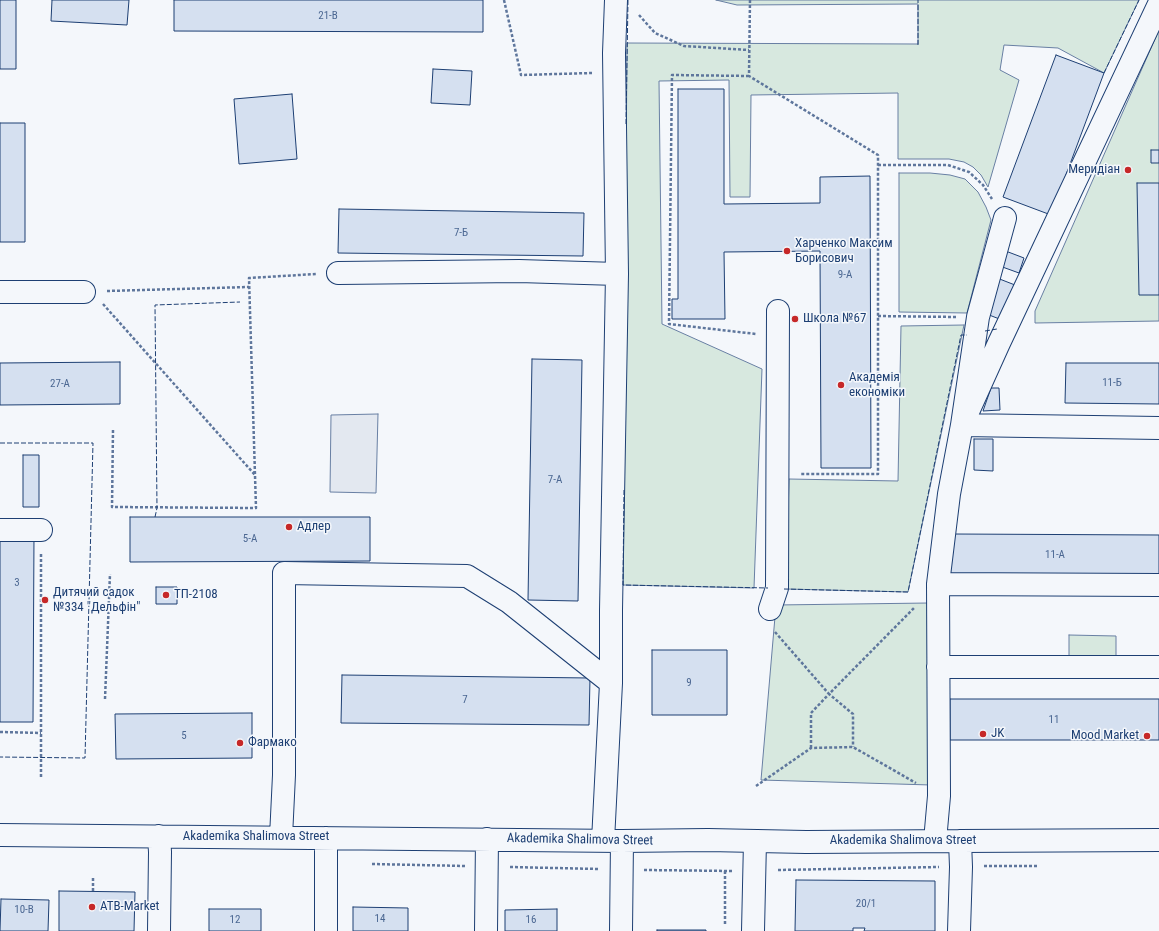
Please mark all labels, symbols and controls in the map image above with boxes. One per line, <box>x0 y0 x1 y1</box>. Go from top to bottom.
house number: 21-В <box>318 9 338 23</box>
place label: Меридіан <box>1068 162 1120 178</box>
marker: Меридіан <box>1123 165 1133 175</box>
house number: 7-Б <box>454 226 468 240</box>
place label: Харченко Максим Борисович <box>795 236 893 267</box>
marker: Харченко Максим Борисович <box>782 246 792 256</box>
house number: 9-А <box>838 268 852 282</box>
place label: Школа №67 <box>803 311 866 327</box>
marker: Школа №67 <box>790 314 800 324</box>
place label: Академія економіки <box>849 370 905 401</box>
house number: 11-Б <box>1102 376 1122 390</box>
house number: 27-А <box>50 377 70 391</box>
marker: Академія економіки <box>836 380 846 390</box>
house number: 7-А <box>548 473 562 487</box>
place label: Адлер <box>297 519 331 535</box>
marker: Адлер <box>284 522 294 532</box>
house number: 5-А <box>243 532 257 546</box>
house number: 11-А <box>1045 548 1065 562</box>
house number: 3 <box>14 576 20 590</box>
place label: Дитячий садок №334 "Дельфін" <box>53 585 140 616</box>
place label: ТП-2108 <box>174 587 218 603</box>
marker: ТП-2108 <box>161 590 171 600</box>
marker: Дитячий садок №334 "Дельфін" <box>40 595 50 605</box>
house number: 9 <box>686 676 692 690</box>
house number: 7 <box>462 693 468 707</box>
house number: 11 <box>1049 713 1059 727</box>
place label: JK <box>991 726 1004 742</box>
place label: Mood Market <box>1071 728 1139 744</box>
house number: 5 <box>181 729 187 743</box>
marker: JK <box>978 729 988 739</box>
marker: Mood Market <box>1142 731 1152 741</box>
place label: Фармако <box>248 735 297 751</box>
marker: Фармако <box>235 738 245 748</box>
street label: Akademika Shalimova Street <box>183 829 329 845</box>
street label: Akademika Shalimova Street <box>507 831 653 849</box>
street label: Akademika Shalimova Street <box>830 833 976 849</box>
house number: 20/1 <box>856 897 876 911</box>
place label: ATB-Market <box>100 899 159 915</box>
marker: ATB-Market <box>87 902 97 912</box>
house number: 10-В <box>14 903 34 917</box>
house number: 14 <box>375 912 385 926</box>
house number: 12 <box>230 913 240 927</box>
house number: 16 <box>526 913 536 927</box>

